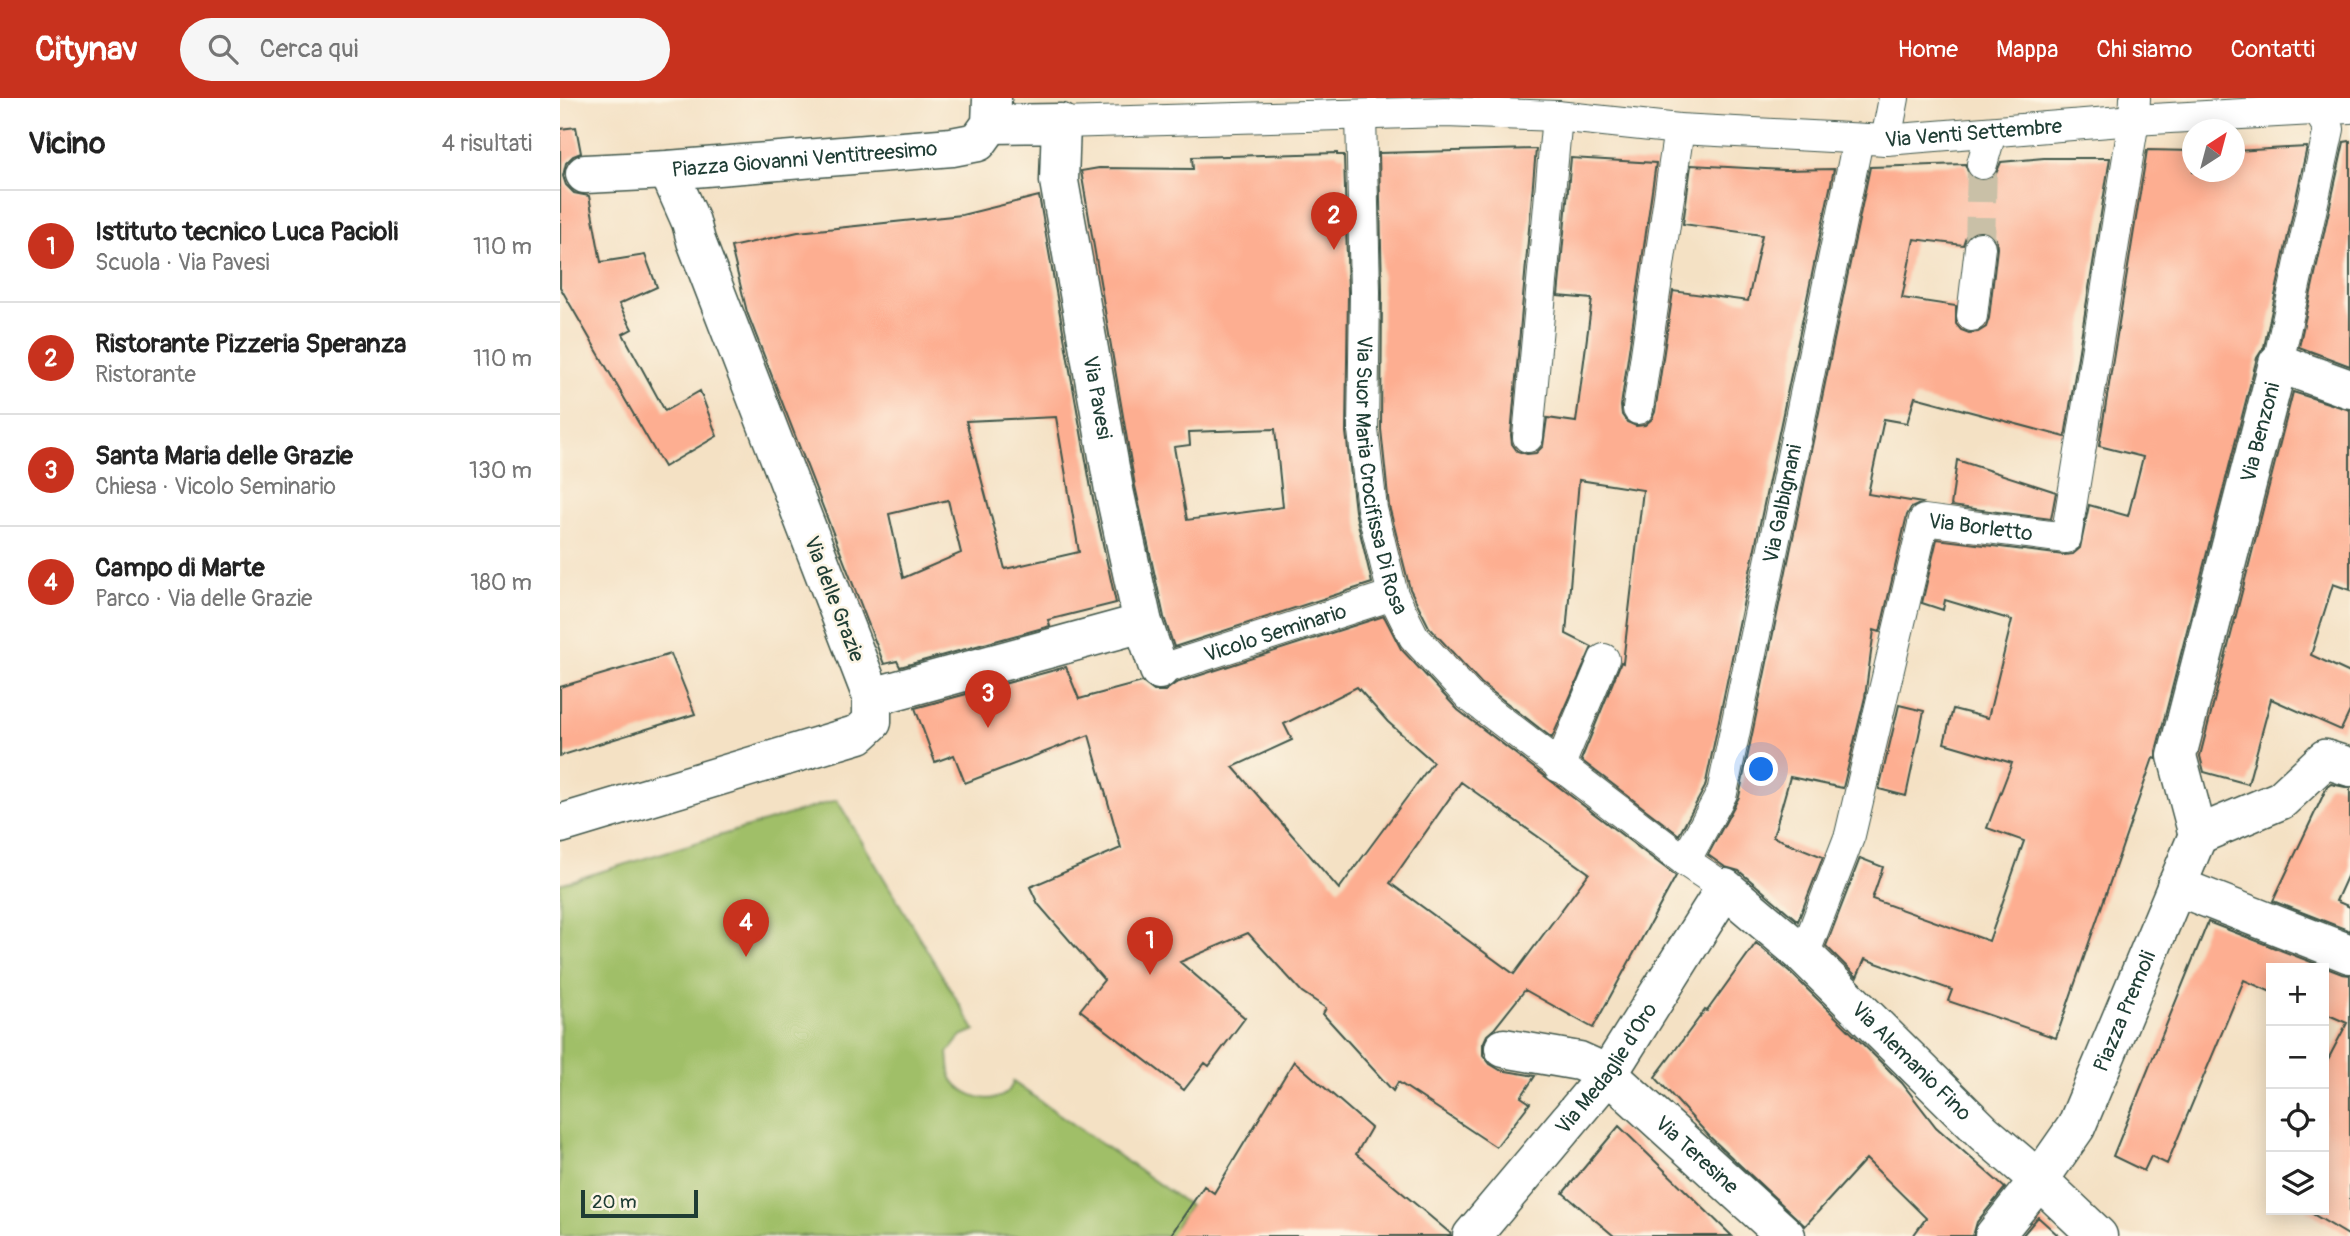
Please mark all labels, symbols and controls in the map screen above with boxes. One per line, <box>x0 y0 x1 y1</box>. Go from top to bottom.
search box <box>180 18 670 81</box>
text: Citynav <box>35 29 138 70</box>
icon: search <box>204 30 242 68</box>
text: Cerca qui <box>260 33 358 65</box>
text: Home <box>1898 35 1958 64</box>
text: Mappa <box>1996 35 2058 64</box>
text: Chi siamo <box>2096 35 2192 64</box>
text: Contatti <box>2230 35 2315 64</box>
street label: Via Venti Settembre <box>1884 112 2064 154</box>
north arrow <box>2182 119 2245 182</box>
text: Vicino <box>28 125 105 162</box>
text: 4 risultati <box>442 129 532 158</box>
street label: Piazza Giovanni Ventitreesimo <box>671 135 938 183</box>
pin: 2 <box>1311 192 1357 250</box>
text: Istituto tecnico Luca Pacioli <box>95 216 398 248</box>
text: 1 <box>47 232 56 261</box>
text: 110 m <box>473 232 532 261</box>
text: Scuola · Via Pavesi <box>95 248 270 277</box>
text: Ristorante Pizzeria Speranza <box>95 328 406 360</box>
street label: Via Suor Maria Crocifissa Di Rosa <box>1349 335 1414 619</box>
text: 2 <box>45 344 57 373</box>
text: 110 m <box>473 344 532 373</box>
street label: Via Pavesi <box>1077 354 1118 442</box>
text: Ristorante <box>95 360 196 389</box>
street label: Via Benzoni <box>2234 379 2286 485</box>
text: Santa Maria delle Grazie <box>95 440 353 472</box>
street label: Via Galbignani <box>1757 442 1808 565</box>
text: 3 <box>45 456 57 485</box>
text: 130 m <box>469 456 532 485</box>
text: Chiesa · Vicolo Seminario <box>95 472 336 501</box>
street label: Via Borletto <box>1927 507 2034 547</box>
street label: Via delle Grazie <box>798 532 871 666</box>
text: Campo di Marte <box>95 552 265 584</box>
text: 4 <box>44 568 58 597</box>
text: 180 m <box>470 568 532 597</box>
text: Parco · Via delle Grazie <box>95 584 312 613</box>
street label: Vicolo Seminario <box>1201 597 1350 668</box>
pin: 3 <box>965 670 1011 728</box>
your location <box>1744 752 1778 786</box>
pin: 4 <box>723 899 769 957</box>
pin: 1 <box>1127 917 1173 975</box>
street label: Piazza Premoli <box>2087 946 2162 1076</box>
map controls <box>2266 963 2329 1215</box>
button: + <box>2266 963 2329 1026</box>
street label: Via Alemanio Fino <box>1846 996 1977 1127</box>
street label: Via Medaglie d'Oro <box>1550 998 1663 1140</box>
button: − <box>2266 1026 2329 1089</box>
button: locate <box>2266 1089 2329 1152</box>
street label: Via Teresine <box>1649 1110 1745 1200</box>
button: layers <box>2266 1152 2329 1215</box>
scale bar <box>581 1187 698 1219</box>
text: 20 m <box>592 1190 637 1214</box>

